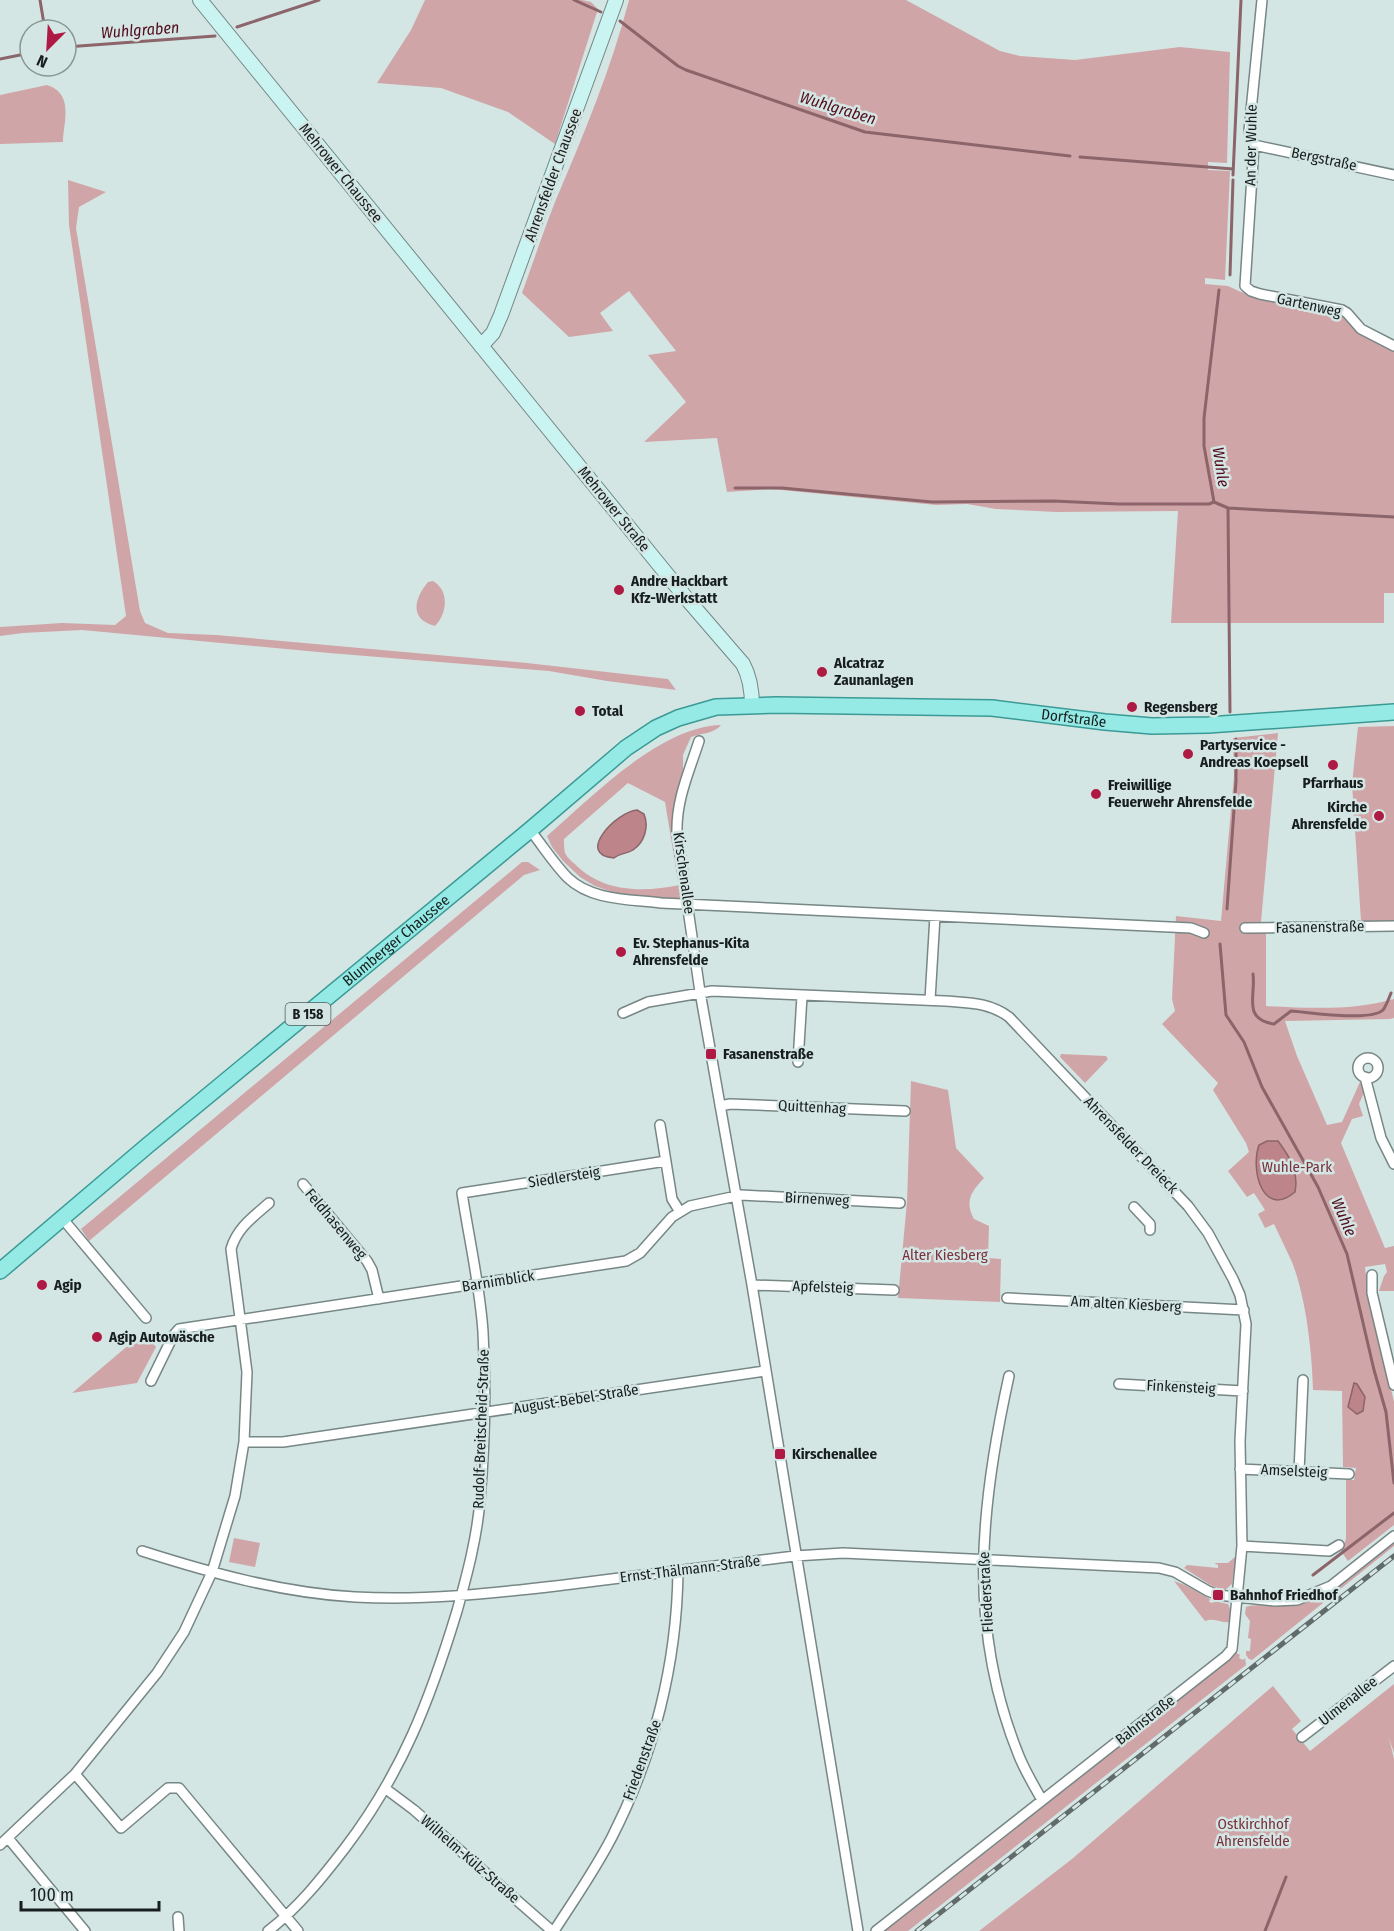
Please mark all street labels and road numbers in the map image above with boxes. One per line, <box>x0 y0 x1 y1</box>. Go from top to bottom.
street label: An der Wuhle <box>1241 104 1261 186</box>
street label: Ahrensfelder Chaussee <box>521 106 585 244</box>
street label: Mehrower Chaussee <box>295 120 387 226</box>
street label: Bergstraße <box>1290 143 1358 175</box>
street label: Gartenweg <box>1275 289 1343 321</box>
street label: Mehrower Straße <box>574 463 654 555</box>
street label: Dorfstraße <box>1040 705 1107 731</box>
street label: Kirschenallee <box>669 831 699 915</box>
street label: Blumberger Chaussee <box>339 891 453 990</box>
street label: Fasanenstraße <box>1276 917 1364 937</box>
road number: B 158 <box>286 1003 330 1025</box>
street label: Ahrensfelder Dreieck <box>1080 1093 1182 1197</box>
street label: Quittenhag <box>778 1096 846 1118</box>
street label: Siedlersteig <box>527 1162 601 1192</box>
street label: Feldhasenweg <box>301 1185 371 1263</box>
street label: Birnenweg <box>784 1188 850 1210</box>
street label: Barnimblick <box>460 1266 536 1296</box>
street label: Apfelsteig <box>792 1277 854 1297</box>
street label: Am alten Kiesberg <box>1070 1292 1182 1316</box>
street label: Rudolf-Breitscheid-Straße <box>469 1349 493 1509</box>
street label: Finkensteig <box>1146 1376 1216 1398</box>
street label: August-Bebel-Straße <box>512 1380 640 1418</box>
street label: Amselsteig <box>1260 1460 1328 1482</box>
street label: Ernst-Thälmann-Straße <box>619 1551 761 1587</box>
street label: Fliederstraße <box>975 1551 997 1633</box>
street label: Ulmenallee <box>1315 1673 1381 1729</box>
street label: Bahnstraße <box>1112 1691 1178 1749</box>
street label: Friedenstraße <box>619 1717 665 1803</box>
street label: Wilhelm-Külz-Straße <box>417 1811 523 1907</box>

